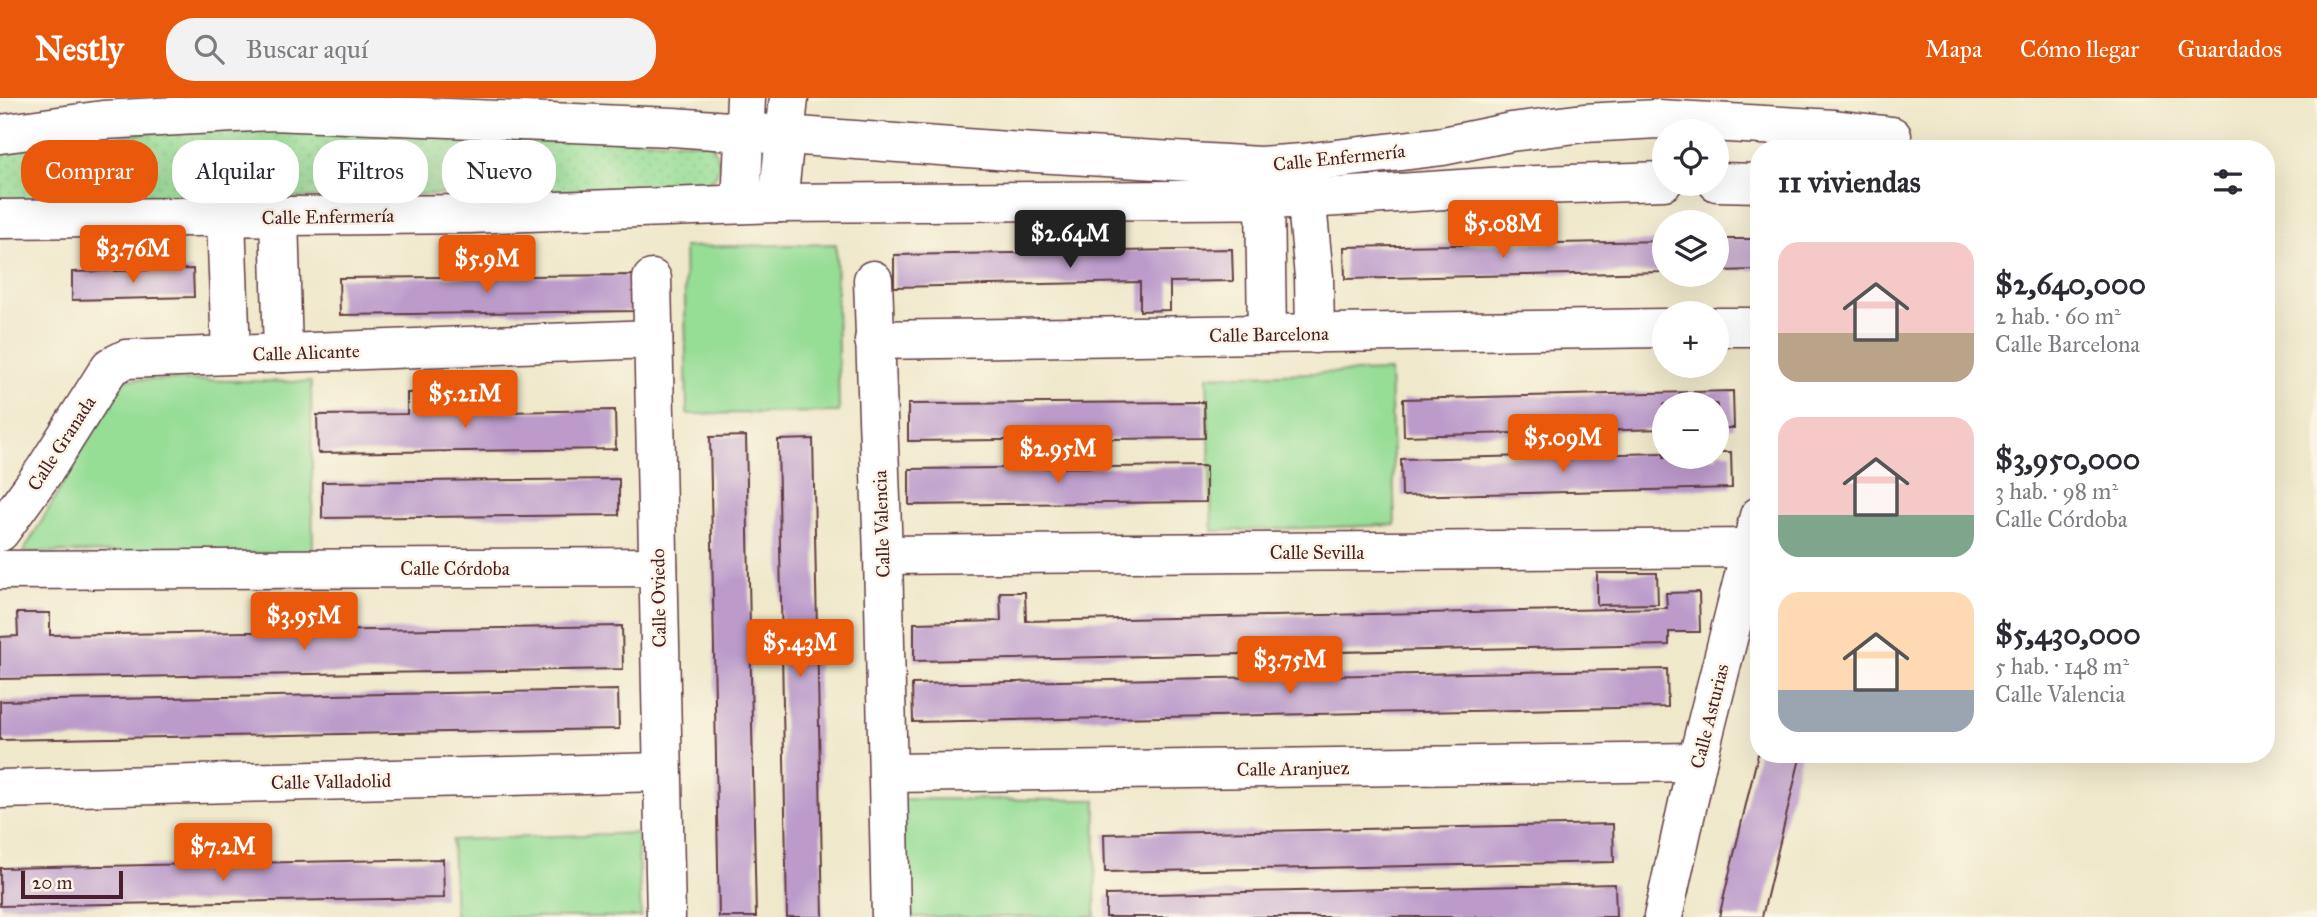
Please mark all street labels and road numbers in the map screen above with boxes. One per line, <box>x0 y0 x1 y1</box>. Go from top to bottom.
street label: Calle Enfermería <box>1272 139 1407 176</box>
street label: Calle Enfermería <box>262 204 395 229</box>
street label: Calle Barcelona <box>1209 322 1330 347</box>
street label: Calle Alicante <box>252 339 360 366</box>
street label: Calle Granada <box>22 391 101 495</box>
street label: Calle Valencia <box>868 469 895 578</box>
street label: Calle Sevilla <box>1270 541 1365 564</box>
street label: Calle Oviedo <box>646 548 671 648</box>
street label: Calle Córdoba <box>400 557 511 580</box>
street label: Calle Asturias <box>1685 661 1734 771</box>
street label: Calle Aranjuez <box>1236 756 1350 781</box>
street label: Calle Valladolid <box>271 769 392 794</box>

